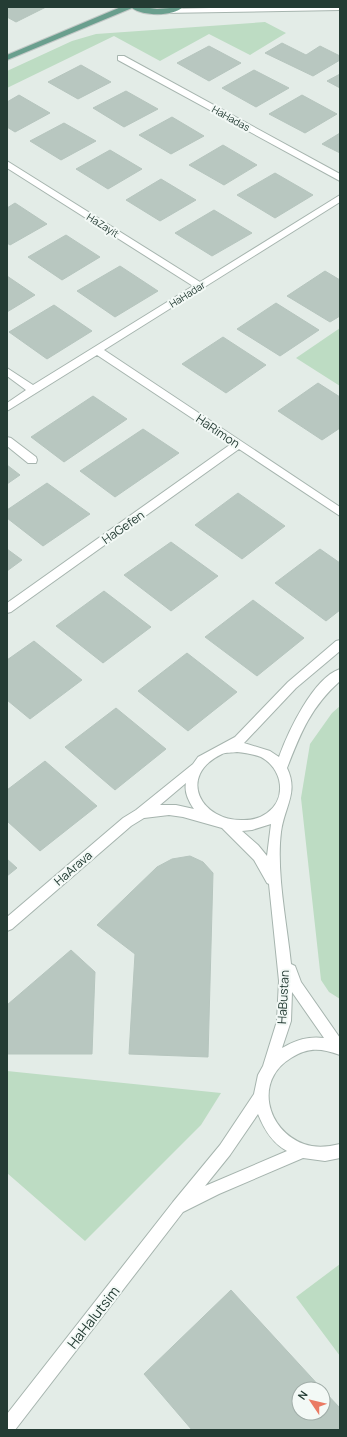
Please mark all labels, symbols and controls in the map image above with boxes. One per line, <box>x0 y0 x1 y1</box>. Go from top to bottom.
street label: HaHadas <box>209 102 253 134</box>
street label: HaZayit <box>84 210 122 240</box>
street label: HaHadar <box>166 277 208 311</box>
street label: HaRimon <box>193 410 243 452</box>
street label: HaGefen <box>98 506 148 548</box>
street label: HaArava <box>50 847 96 889</box>
street label: HaBustan <box>273 969 293 1025</box>
street label: HaHalutsim <box>63 1282 123 1352</box>
north arrow <box>291 1381 331 1421</box>
text: N <box>294 1387 311 1403</box>

